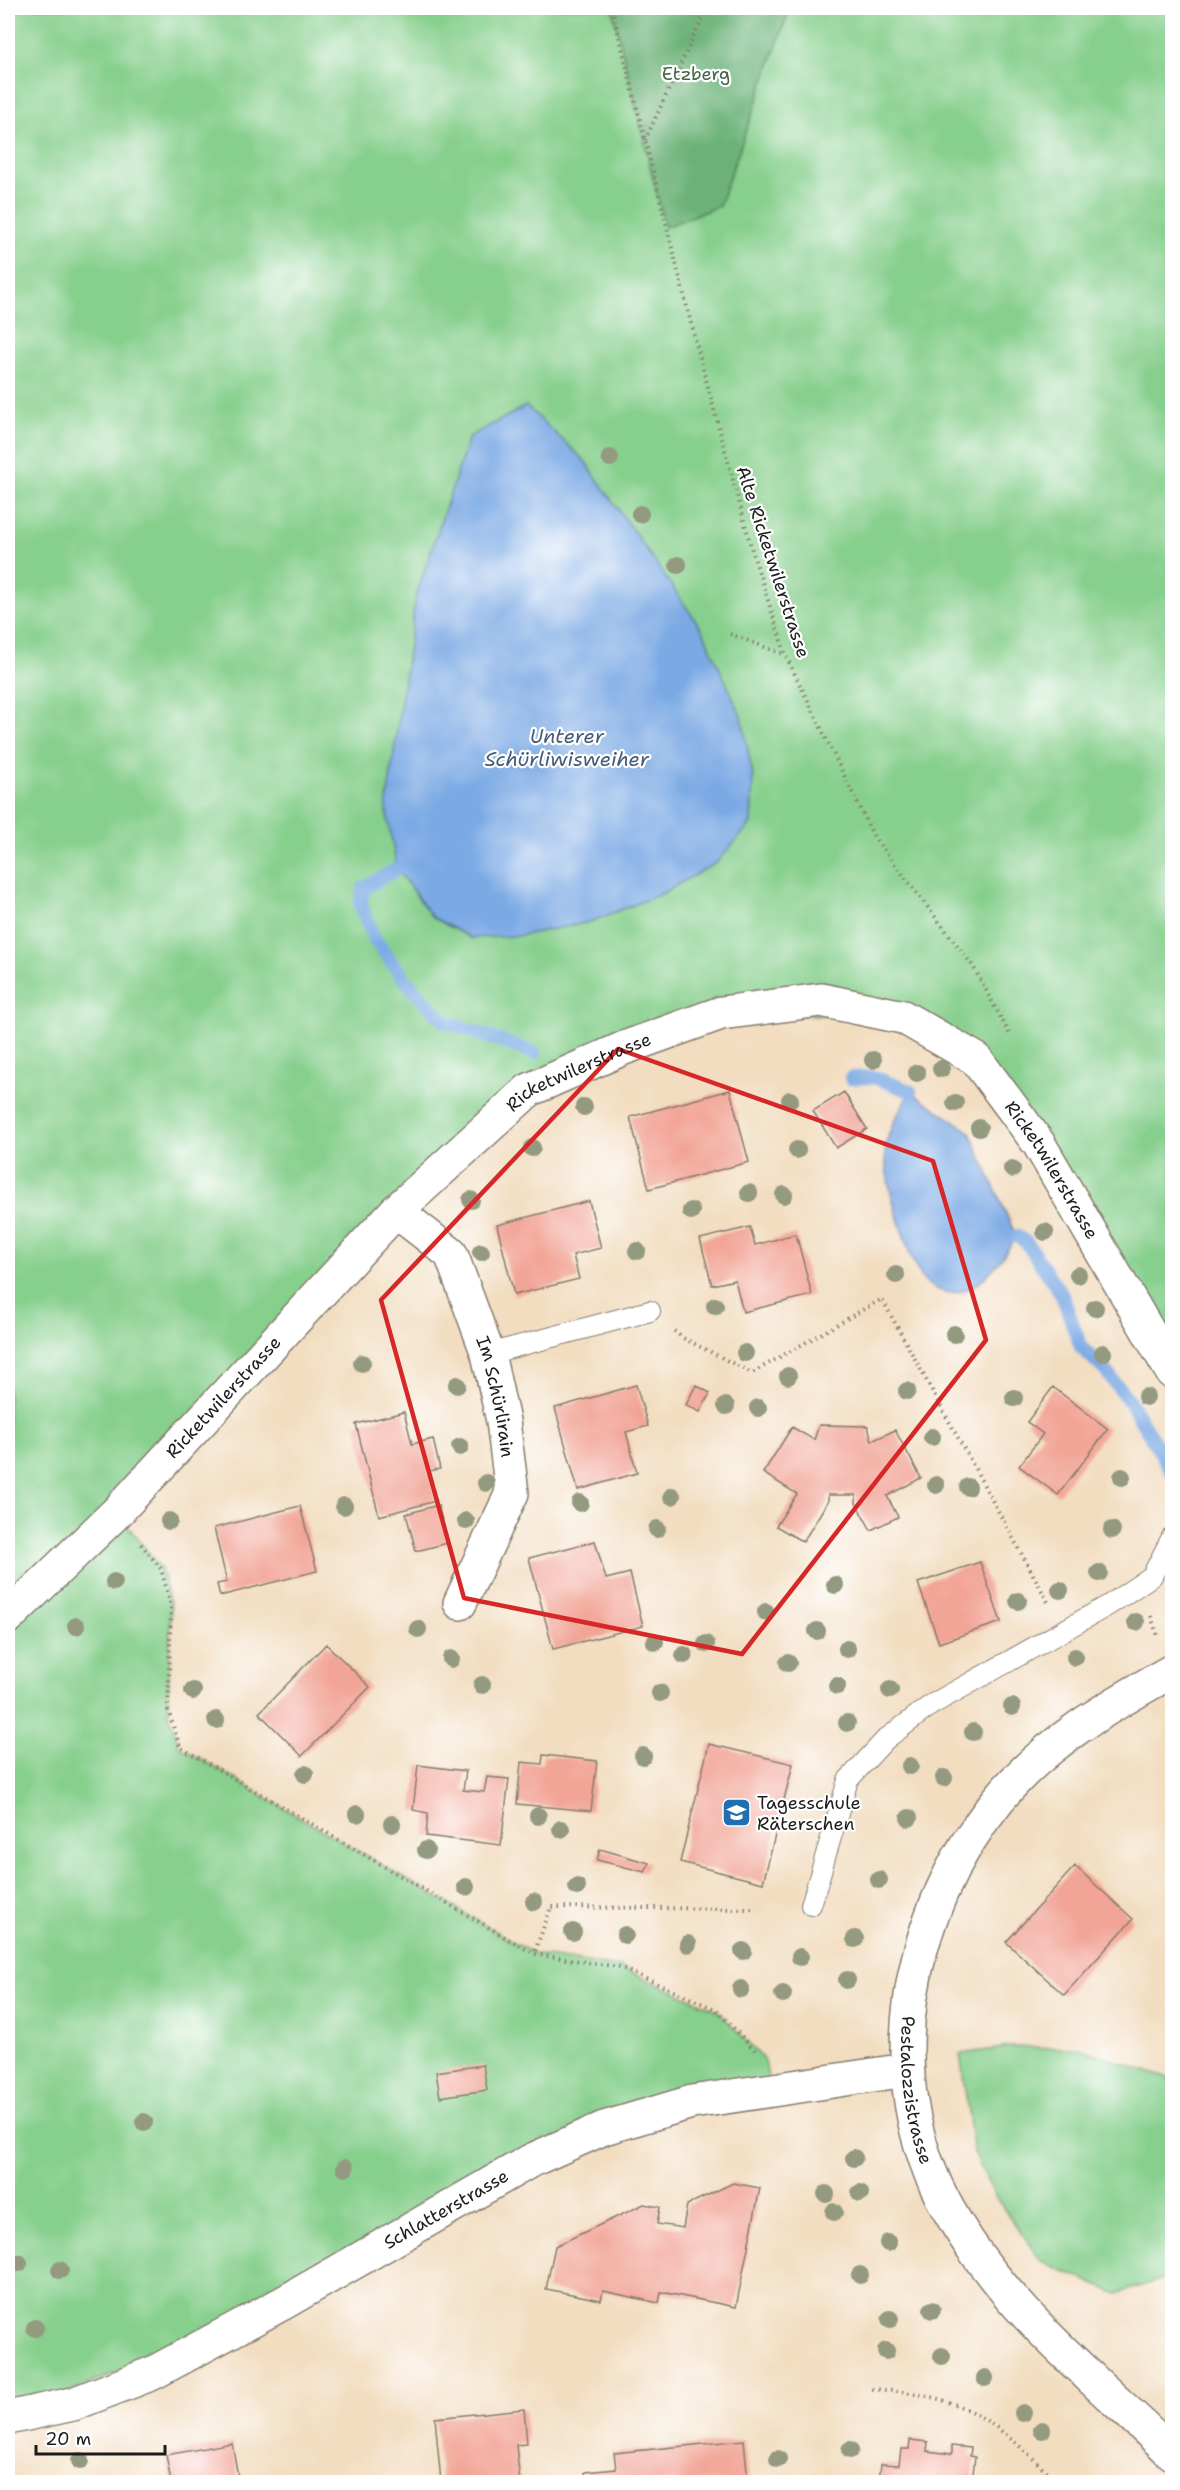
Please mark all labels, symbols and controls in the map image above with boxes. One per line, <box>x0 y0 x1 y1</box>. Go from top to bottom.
park label: Etzberg <box>662 62 730 86</box>
street label: Alte Ricketwilerstrasse <box>731 463 815 661</box>
water label: Unterer Schürliwisweiher <box>485 723 650 772</box>
street label: Ricketwilerstrasse <box>501 1027 654 1117</box>
street label: Ricketwilerstrasse <box>999 1096 1104 1244</box>
street label: Ricketwilerstrasse <box>161 1331 286 1464</box>
street label: Im Schürlirain <box>470 1333 519 1459</box>
place label: Tagesschule Räterschen <box>757 1791 861 1836</box>
school or university icon: Tagesschule Räterschen <box>720 1797 752 1829</box>
street label: Pestalozzistrasse <box>895 2015 938 2167</box>
street label: Schlatterstrasse <box>379 2164 513 2255</box>
scale bar <box>36 2418 165 2456</box>
text: 20 m <box>45 2427 91 2451</box>

